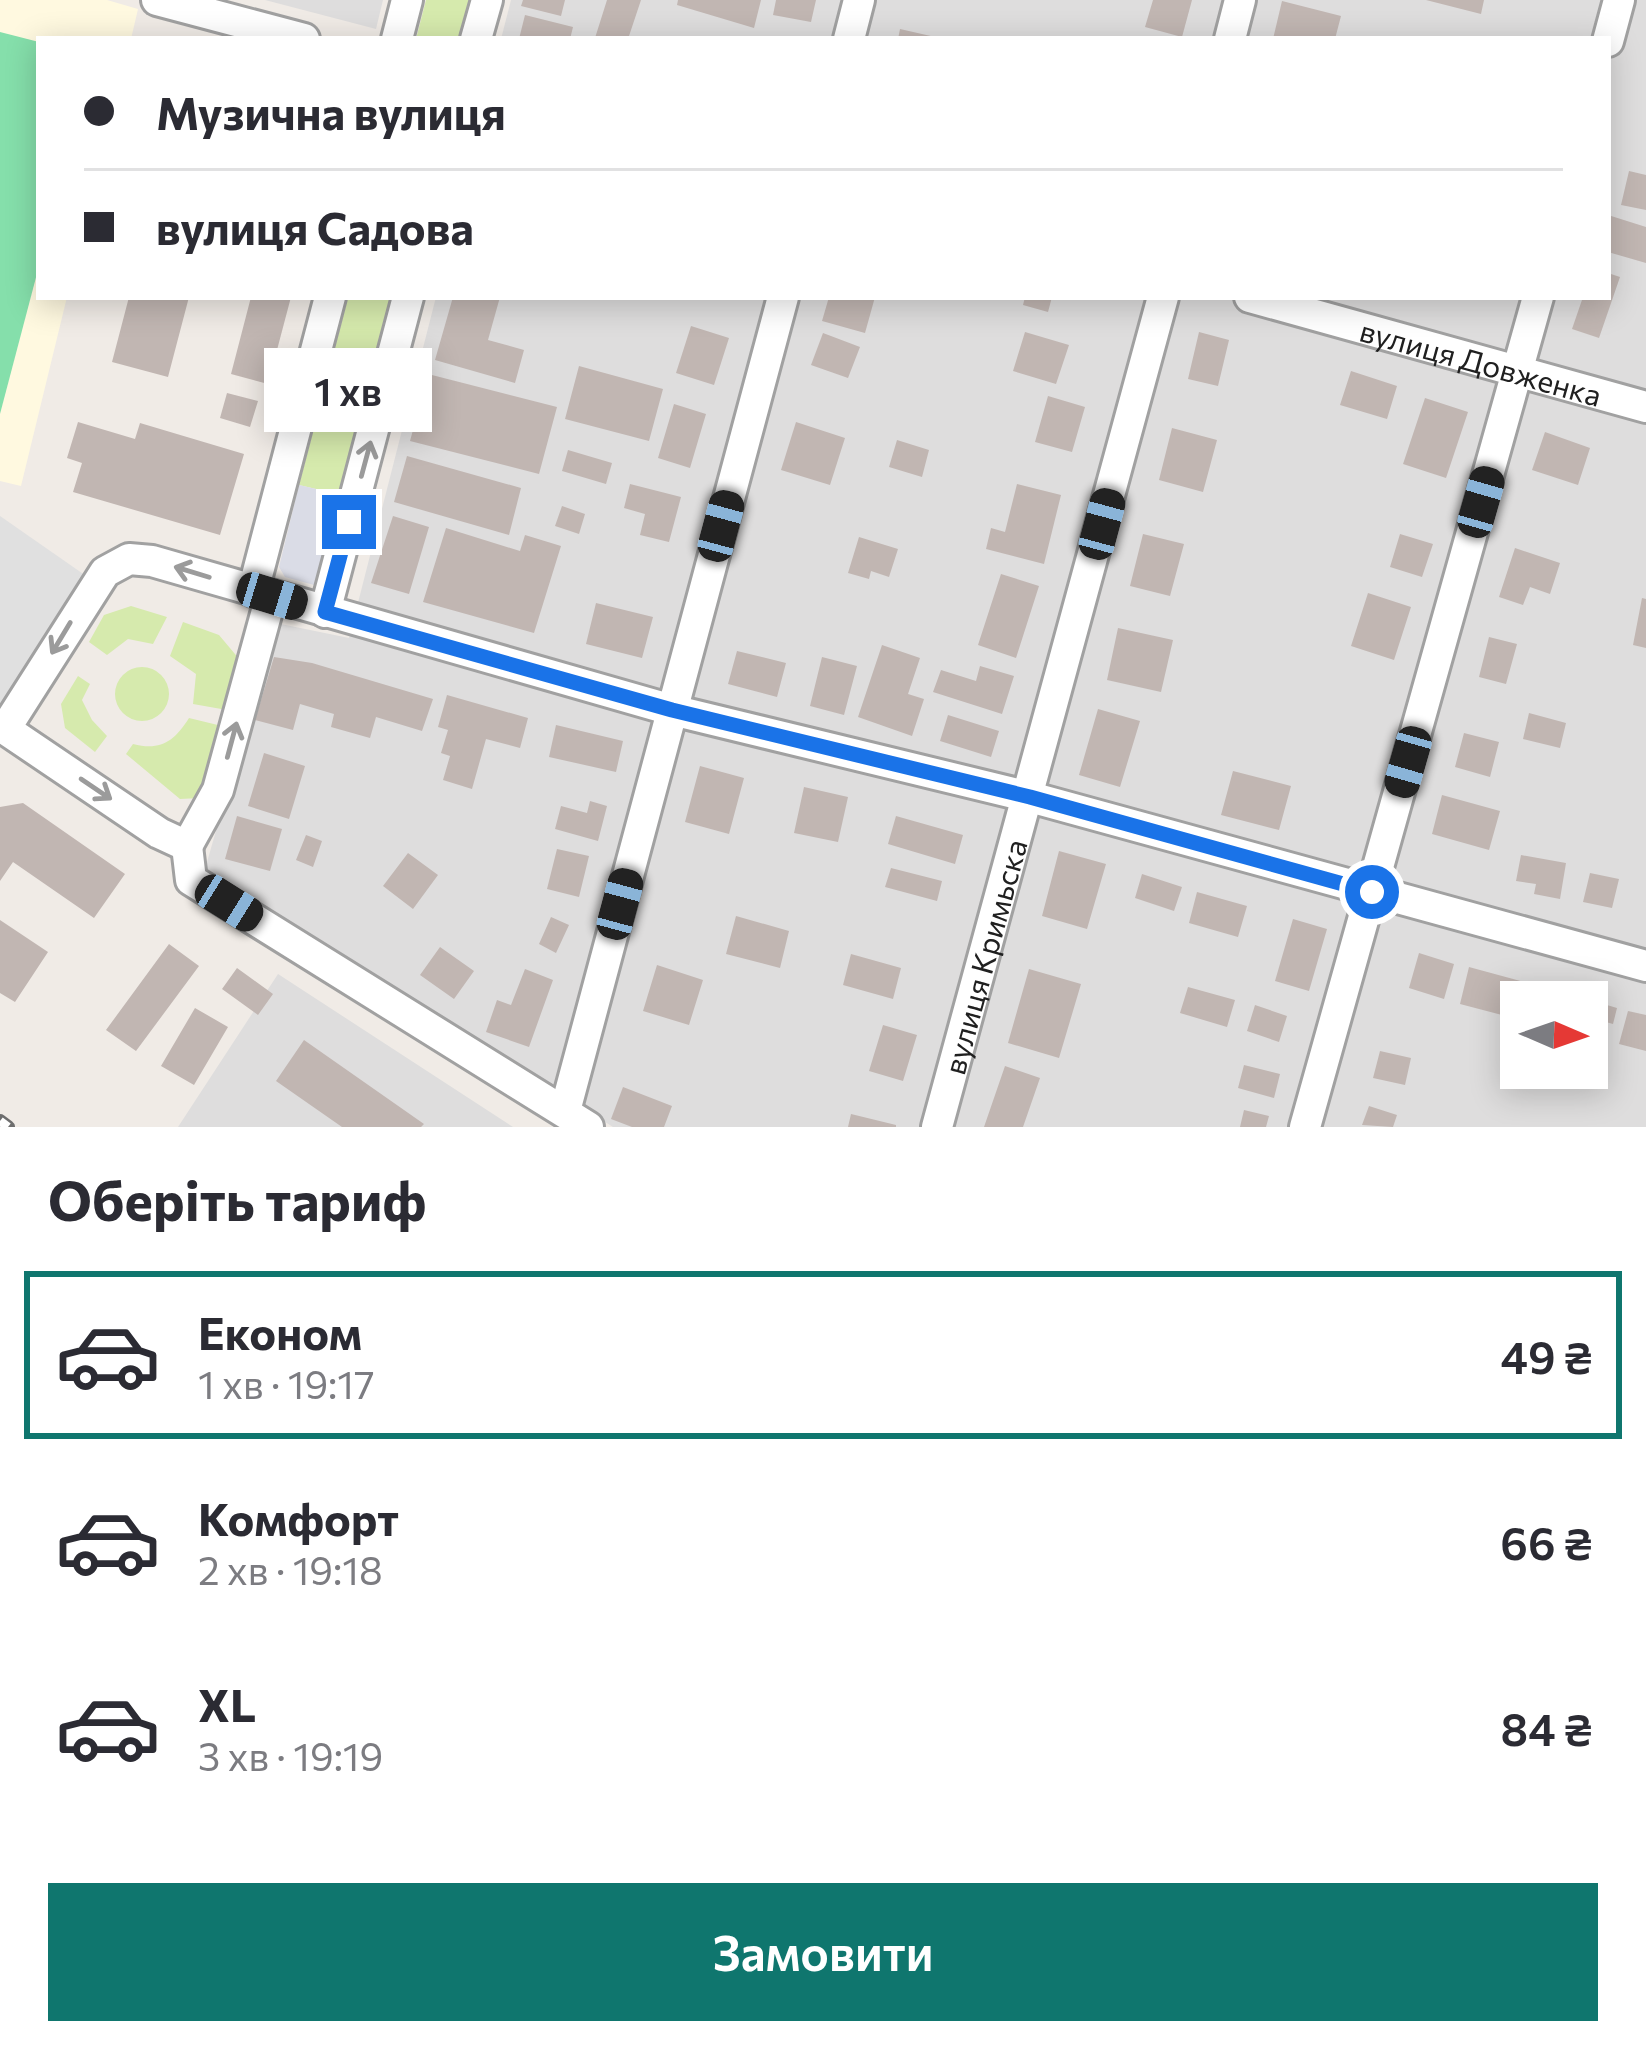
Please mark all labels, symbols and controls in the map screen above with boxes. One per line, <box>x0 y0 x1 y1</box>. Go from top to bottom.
text: Музична вулиця <box>156 84 506 139</box>
text: вулиця Садова <box>156 199 474 254</box>
street label: вулиця Довженка <box>1356 310 1606 412</box>
callout: 1 хв <box>265 348 433 432</box>
text: 1 хв <box>314 366 382 414</box>
one-way arrow <box>356 440 378 478</box>
car <box>1454 462 1508 542</box>
car <box>1075 485 1129 563</box>
car <box>694 487 748 565</box>
route end <box>322 495 376 549</box>
one-way arrow <box>174 560 212 582</box>
car <box>232 568 312 624</box>
one-way arrow <box>48 620 72 655</box>
one-way arrow <box>223 722 245 760</box>
car <box>1381 722 1435 802</box>
one-way arrow <box>78 776 112 801</box>
street label: вулиця Кримьска <box>934 835 1033 1078</box>
car <box>593 865 647 943</box>
route start <box>1345 865 1399 919</box>
car <box>189 869 269 937</box>
north arrow <box>1500 981 1608 1089</box>
map controls <box>1500 981 1608 1089</box>
text: Оберіть тариф <box>48 1166 426 1232</box>
icon: car <box>54 1301 162 1409</box>
text: Економ <box>198 1304 362 1359</box>
text: 49 ₴ <box>1501 1328 1592 1383</box>
text: 1 хв · 19:17 <box>198 1359 375 1407</box>
icon: car <box>54 1487 162 1595</box>
text: Комфорт <box>198 1490 399 1545</box>
text: 66 ₴ <box>1500 1514 1592 1569</box>
text: 2 хв · 19:18 <box>198 1545 383 1593</box>
icon: car <box>54 1673 162 1781</box>
text: XL <box>198 1676 256 1731</box>
text: 84 ₴ <box>1500 1700 1592 1755</box>
text: 3 хв · 19:19 <box>198 1731 383 1779</box>
button: Замовити <box>48 1883 1598 2021</box>

